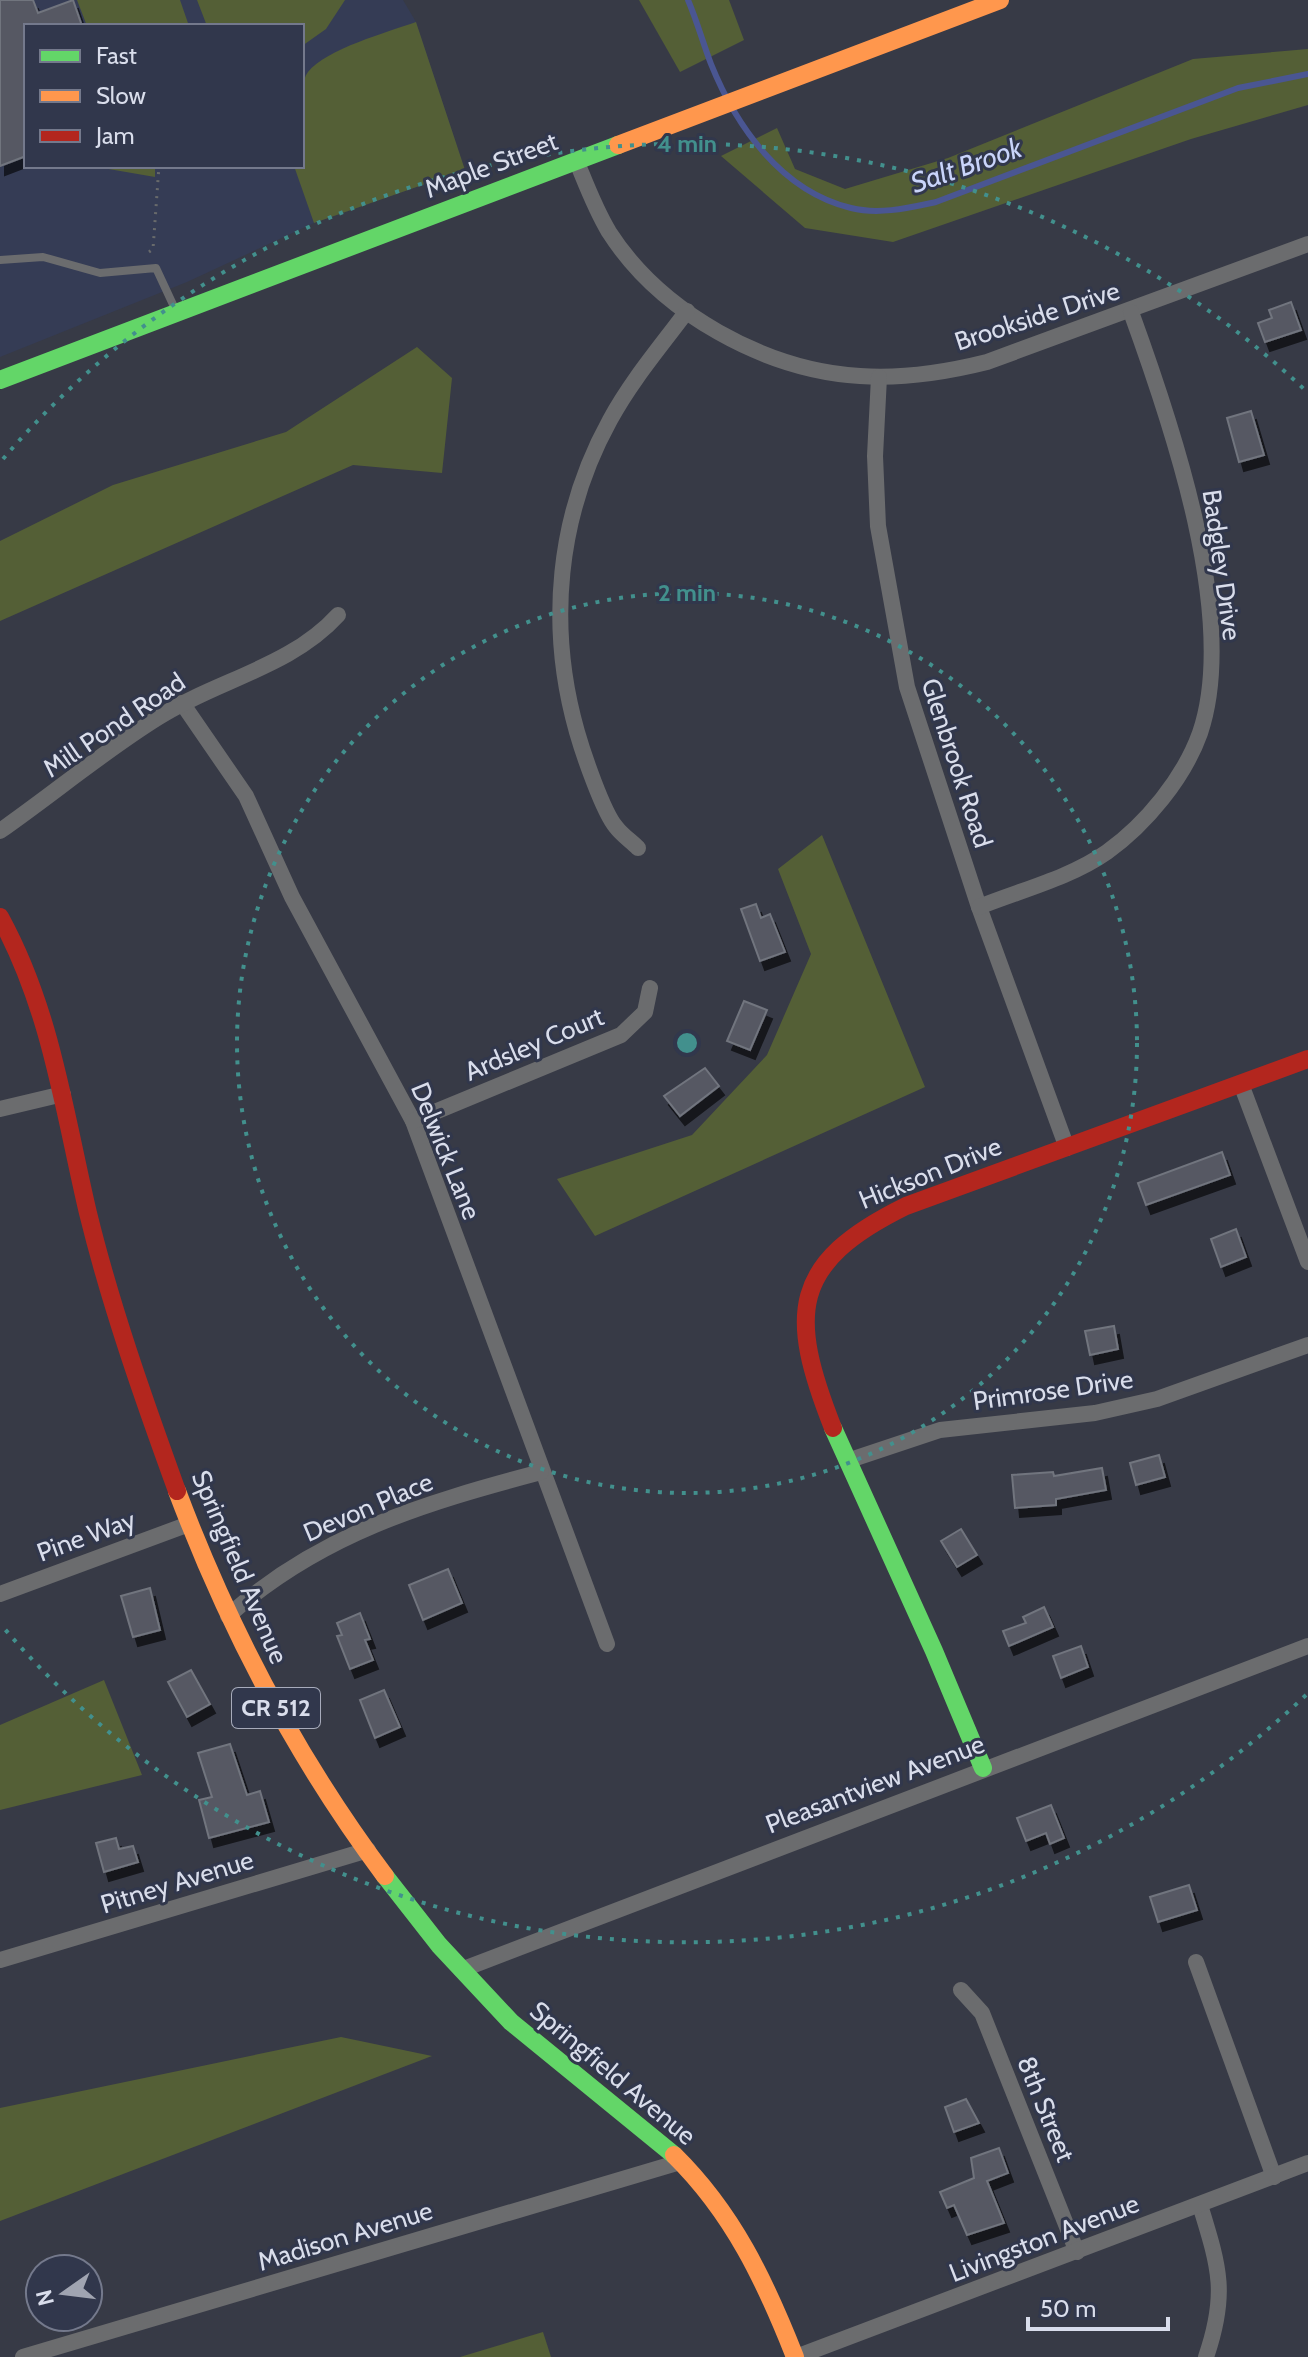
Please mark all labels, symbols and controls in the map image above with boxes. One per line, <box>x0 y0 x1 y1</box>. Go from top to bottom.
legend <box>24 24 304 168</box>
text: Fast <box>96 41 137 70</box>
text: Slow <box>96 81 146 110</box>
text: Jam <box>95 121 134 150</box>
street label: Maple Street <box>420 125 562 205</box>
text: 4 min <box>657 129 717 158</box>
water label: Salt Brook <box>906 130 1027 200</box>
street label: Brookside Drive <box>950 274 1124 358</box>
street label: Badgley Drive <box>1196 488 1248 642</box>
text: 2 min <box>658 578 716 607</box>
street label: Mill Pond Road <box>37 666 191 784</box>
street label: Glenbrook Road <box>915 674 999 852</box>
street label: Ardsley Court <box>460 1000 608 1088</box>
centre of rings <box>673 1029 701 1057</box>
street label: Delwick Lane <box>404 1078 488 1224</box>
street label: Hickson Drive <box>854 1130 1006 1216</box>
street label: Primrose Drive <box>971 1363 1135 1417</box>
street label: Devon Place <box>298 1465 438 1549</box>
street label: Springfield Avenue <box>185 1466 295 1668</box>
street label: Pine Way <box>32 1503 140 1569</box>
road number: CR 512 <box>232 1688 320 1728</box>
street label: Pleasantview Avenue <box>761 1728 989 1840</box>
street label: Pitney Avenue <box>97 1844 257 1920</box>
street label: Springfield Avenue <box>523 1994 703 2152</box>
street label: 8th Street <box>1010 2051 1082 2167</box>
street label: Livingston Avenue <box>944 2187 1144 2289</box>
street label: Madison Avenue <box>254 2194 436 2278</box>
north arrow <box>24 2253 104 2333</box>
scale bar <box>1028 2281 1168 2331</box>
text: N <box>30 2287 60 2309</box>
text: 50 m <box>1040 2294 1096 2323</box>

